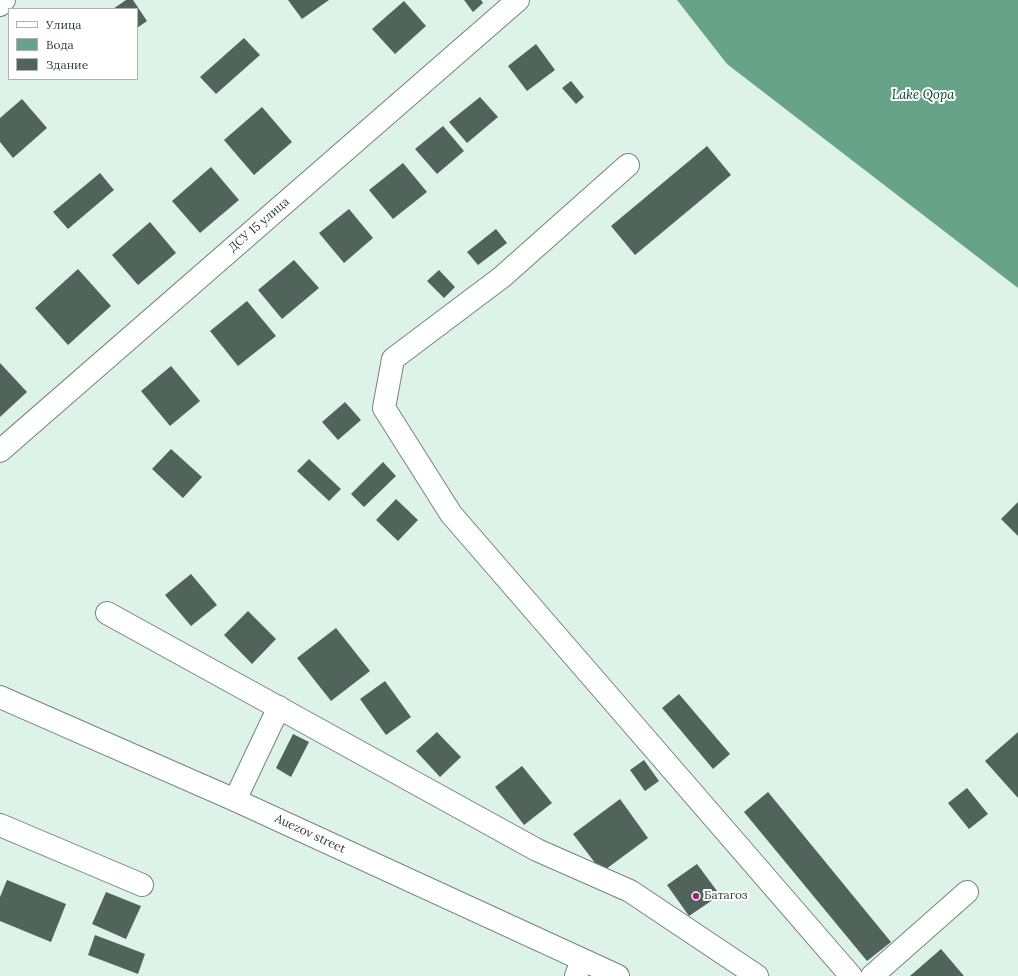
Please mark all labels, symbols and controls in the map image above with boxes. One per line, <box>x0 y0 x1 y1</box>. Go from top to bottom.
legend <box>8 8 138 80</box>
text: Улица <box>46 17 82 32</box>
text: Вода <box>46 37 74 52</box>
text: Здание <box>46 57 88 72</box>
water label: Lake Qopa <box>892 87 954 103</box>
street label: ДСУ 15 улица <box>226 195 292 255</box>
street label: Auezov street <box>272 811 348 857</box>
place label: Батагоз <box>704 889 748 903</box>
marker: Батагоз <box>691 891 701 901</box>

